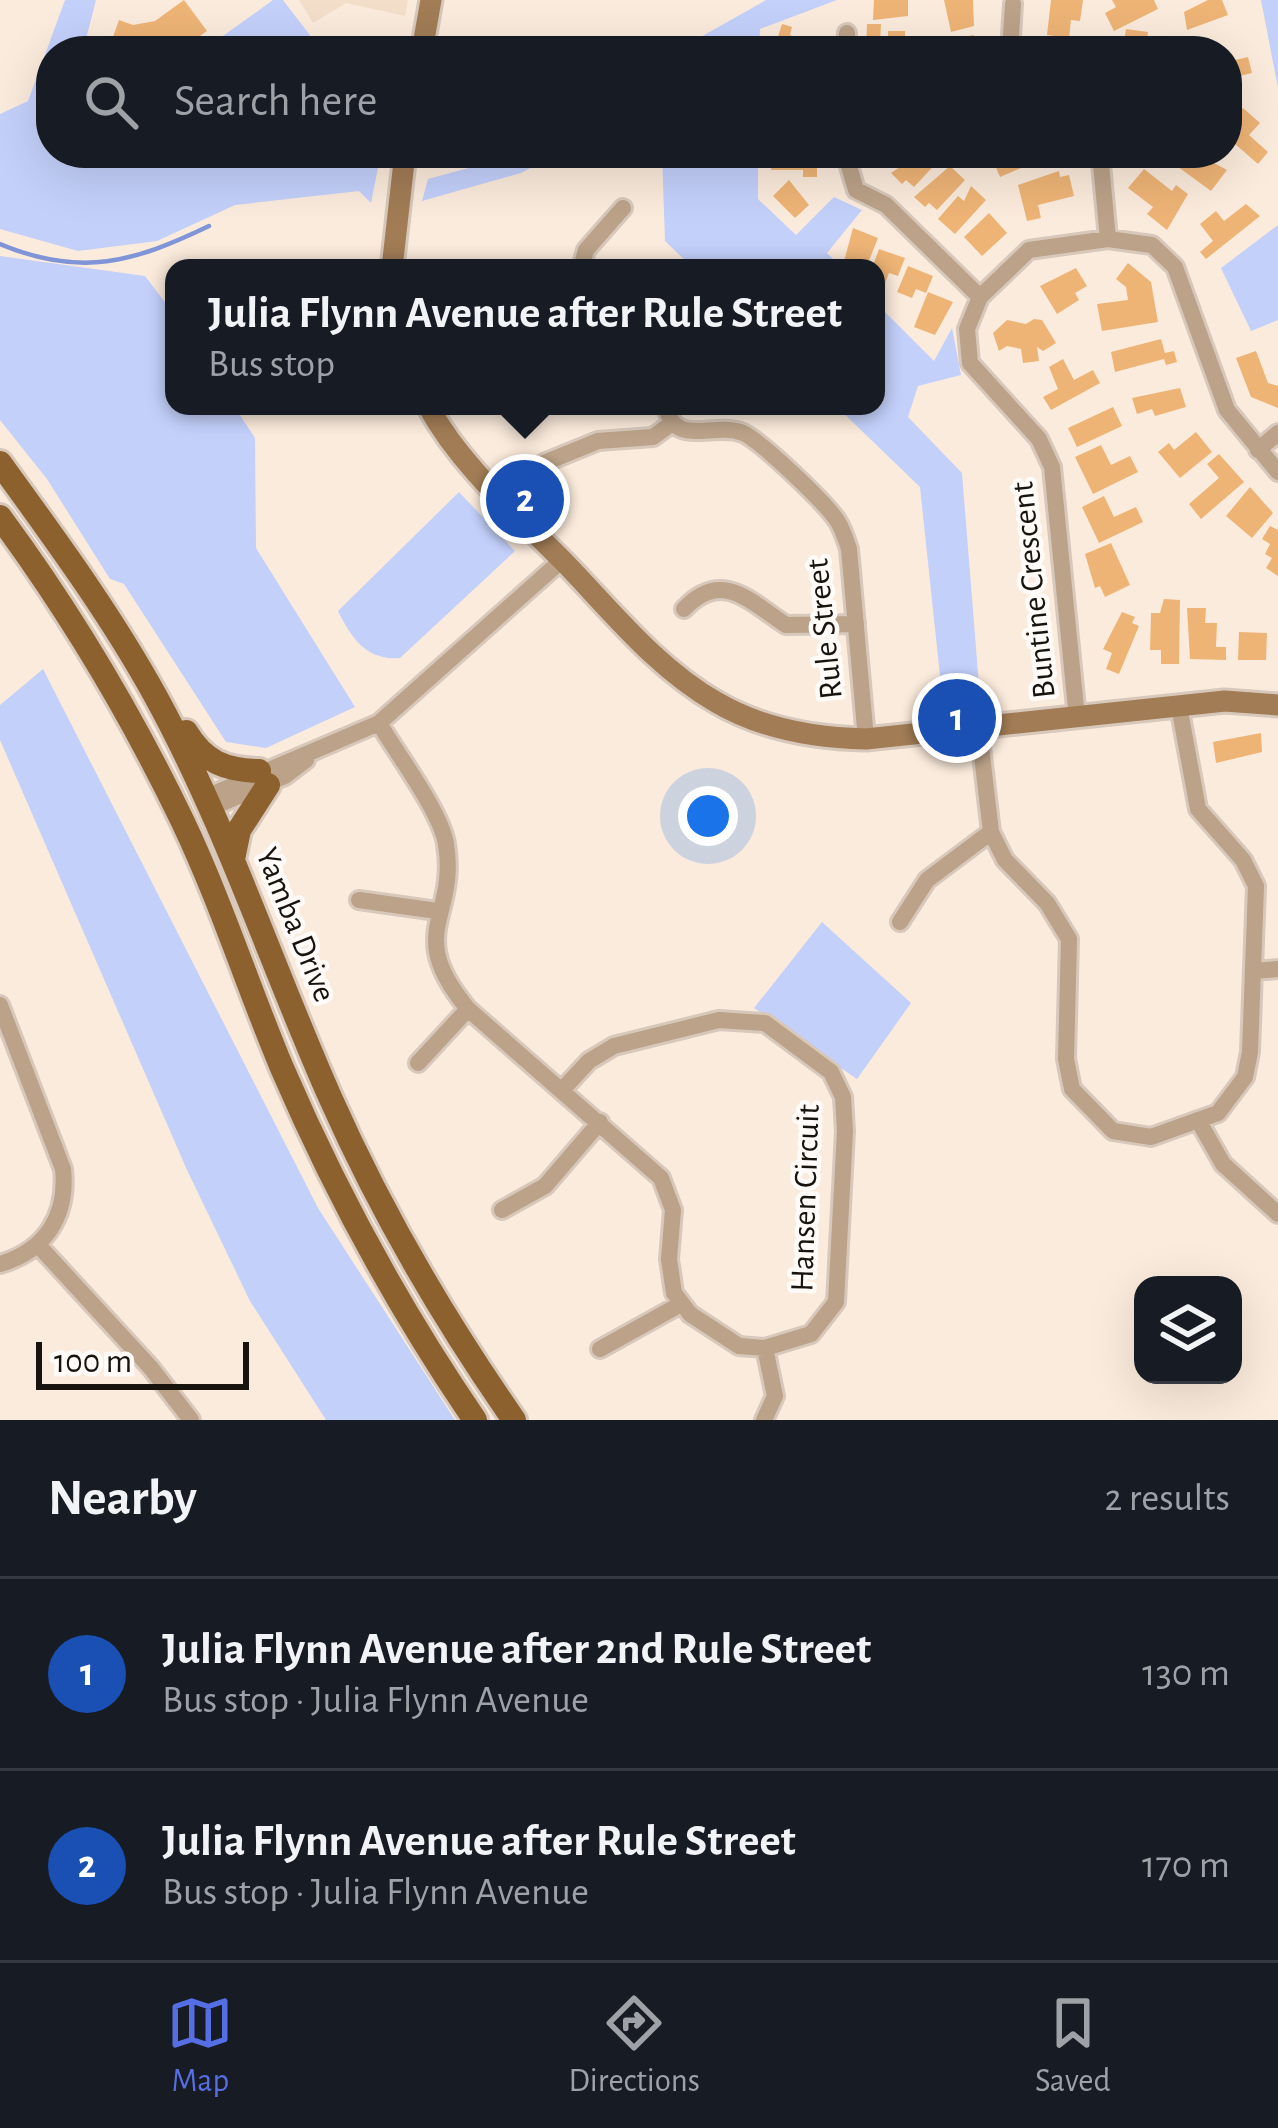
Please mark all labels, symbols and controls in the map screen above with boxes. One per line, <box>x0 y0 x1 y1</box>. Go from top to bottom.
search box <box>36 36 1242 168</box>
icon: search <box>78 69 144 135</box>
text: Search here <box>174 79 377 124</box>
popup <box>165 259 885 415</box>
text: Julia Flynn Avenue after Rule Street <box>208 291 842 336</box>
text: Bus stop <box>208 345 335 384</box>
pin: 2 <box>486 454 564 544</box>
street label: Buntine Crescent <box>1006 480 1062 700</box>
street label: Rule Street <box>801 557 849 701</box>
pin: 1 <box>918 673 996 763</box>
your location <box>678 786 738 846</box>
street label: Yamba Drive <box>249 843 341 1007</box>
street label: Hansen Circuit <box>786 1103 826 1292</box>
map controls <box>1134 1276 1242 1384</box>
button: layers <box>1134 1276 1242 1384</box>
scale bar <box>36 1336 249 1389</box>
text: 100 m <box>54 1346 132 1379</box>
text: Nearby <box>48 1473 197 1524</box>
text: 2 results <box>1104 1479 1230 1518</box>
text: Julia Flynn Avenue after 2nd Rule Street <box>162 1627 871 1672</box>
text: 1 <box>80 1654 94 1693</box>
text: 130 m <box>1142 1654 1230 1693</box>
text: Bus stop · Julia Flynn Avenue <box>162 1681 589 1720</box>
text: Julia Flynn Avenue after Rule Street <box>162 1819 796 1864</box>
text: 2 <box>78 1846 96 1885</box>
text: 170 m <box>1142 1846 1230 1885</box>
text: Bus stop · Julia Flynn Avenue <box>162 1873 589 1912</box>
tab: Map <box>167 1990 233 2102</box>
tab: Directions <box>568 1990 700 2102</box>
tab: Saved <box>1035 1990 1110 2102</box>

